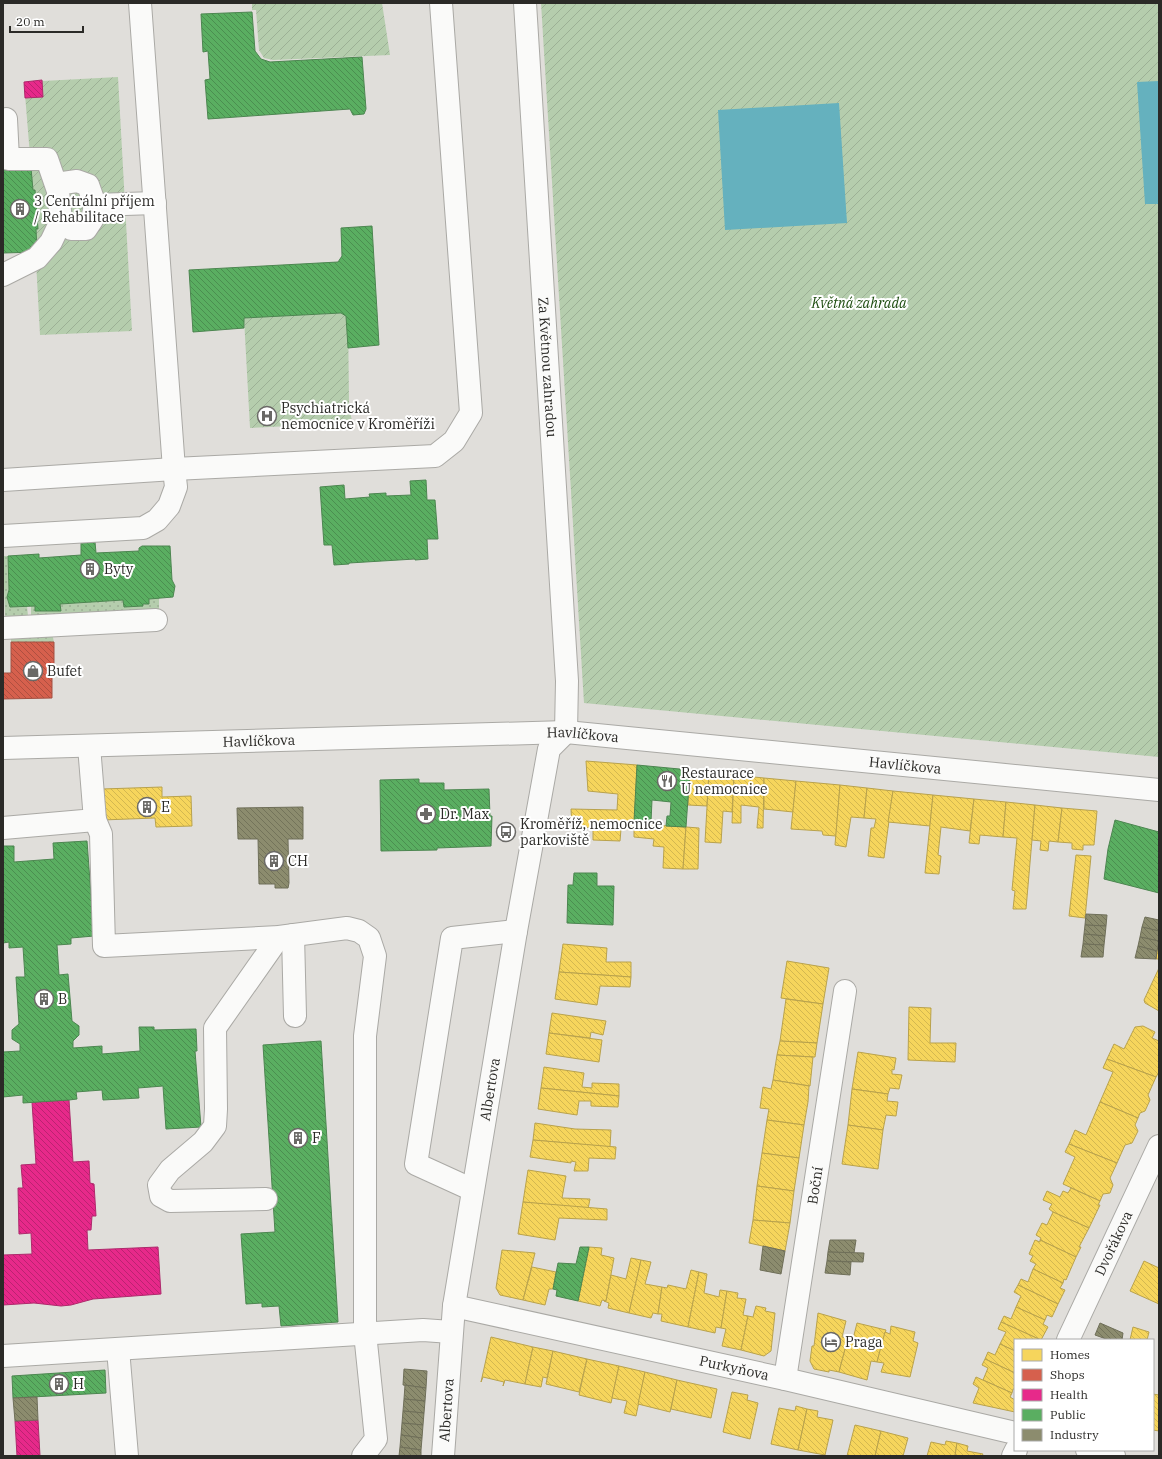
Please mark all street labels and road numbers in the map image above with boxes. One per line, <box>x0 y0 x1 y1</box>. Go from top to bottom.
street label: Za Květnou zahradou <box>534 297 561 438</box>
street label: Havlíčkova <box>546 723 620 746</box>
street label: Havlíčkova <box>222 731 296 751</box>
street label: Havlíčkova <box>868 753 942 778</box>
street label: Albertova <box>476 1056 504 1122</box>
street label: Boční <box>803 1165 827 1205</box>
street label: Dvořákova <box>1090 1207 1137 1278</box>
street label: Purkyňova <box>698 1351 771 1384</box>
street label: Albertova <box>435 1377 458 1443</box>

